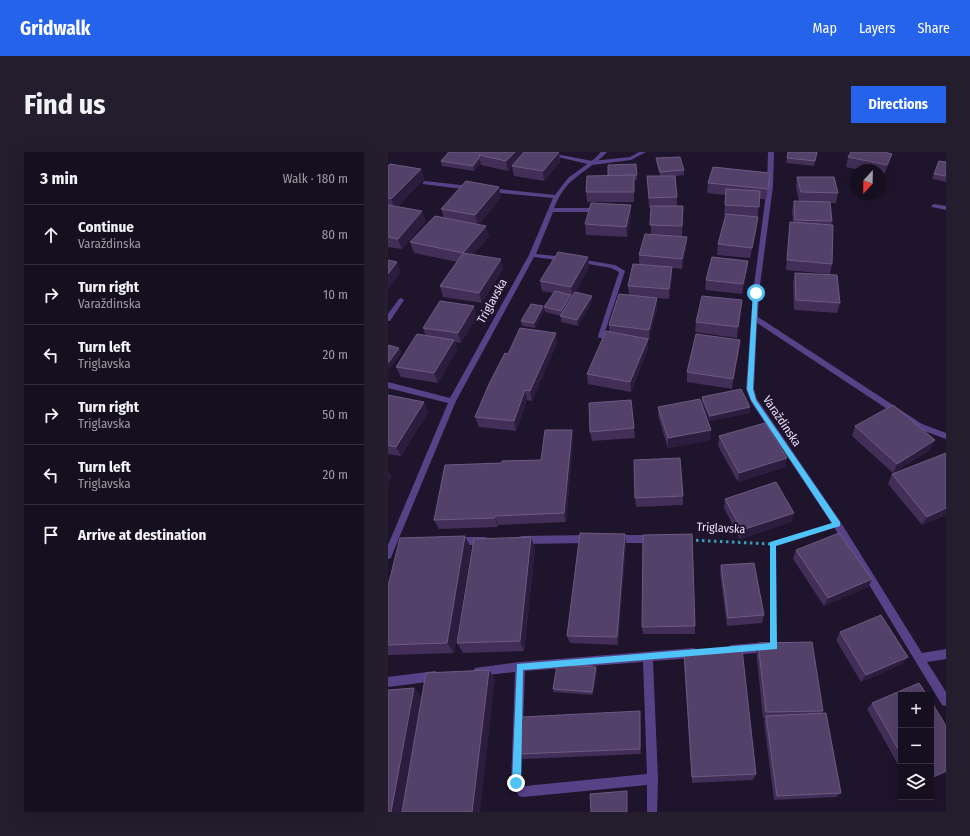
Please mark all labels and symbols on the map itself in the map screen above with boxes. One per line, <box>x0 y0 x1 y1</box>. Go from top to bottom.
north arrow <box>850 164 886 200</box>
street label: Triglavska <box>474 276 510 326</box>
route start <box>747 284 765 302</box>
street label: Varaždinska <box>760 393 804 449</box>
street label: Triglavska <box>696 520 746 536</box>
route end <box>507 774 525 792</box>

